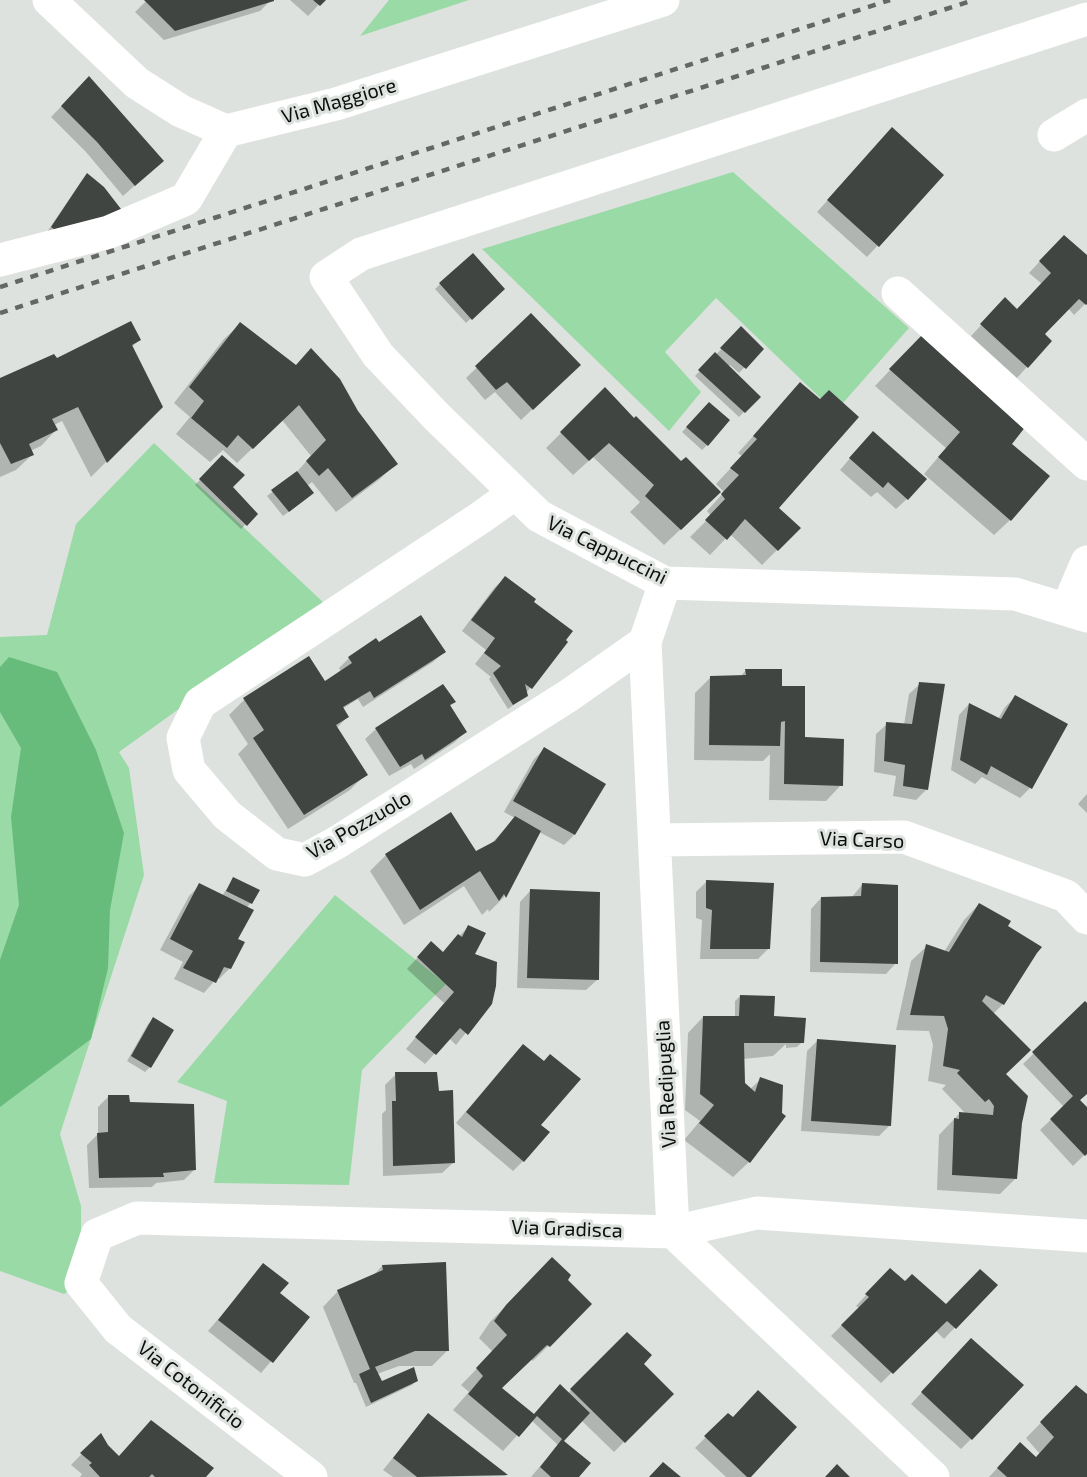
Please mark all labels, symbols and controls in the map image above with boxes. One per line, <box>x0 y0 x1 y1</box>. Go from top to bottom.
street label: Via Maggiore <box>279 73 399 129</box>
street label: Via Cappuccini <box>543 511 671 589</box>
street label: Via Pozzuolo <box>303 786 415 864</box>
street label: Via Carso <box>819 827 905 853</box>
street label: Via Redipuglia <box>651 1019 681 1149</box>
street label: Via Gradisca <box>511 1215 623 1243</box>
street label: Via Cotonificio <box>133 1336 249 1434</box>

